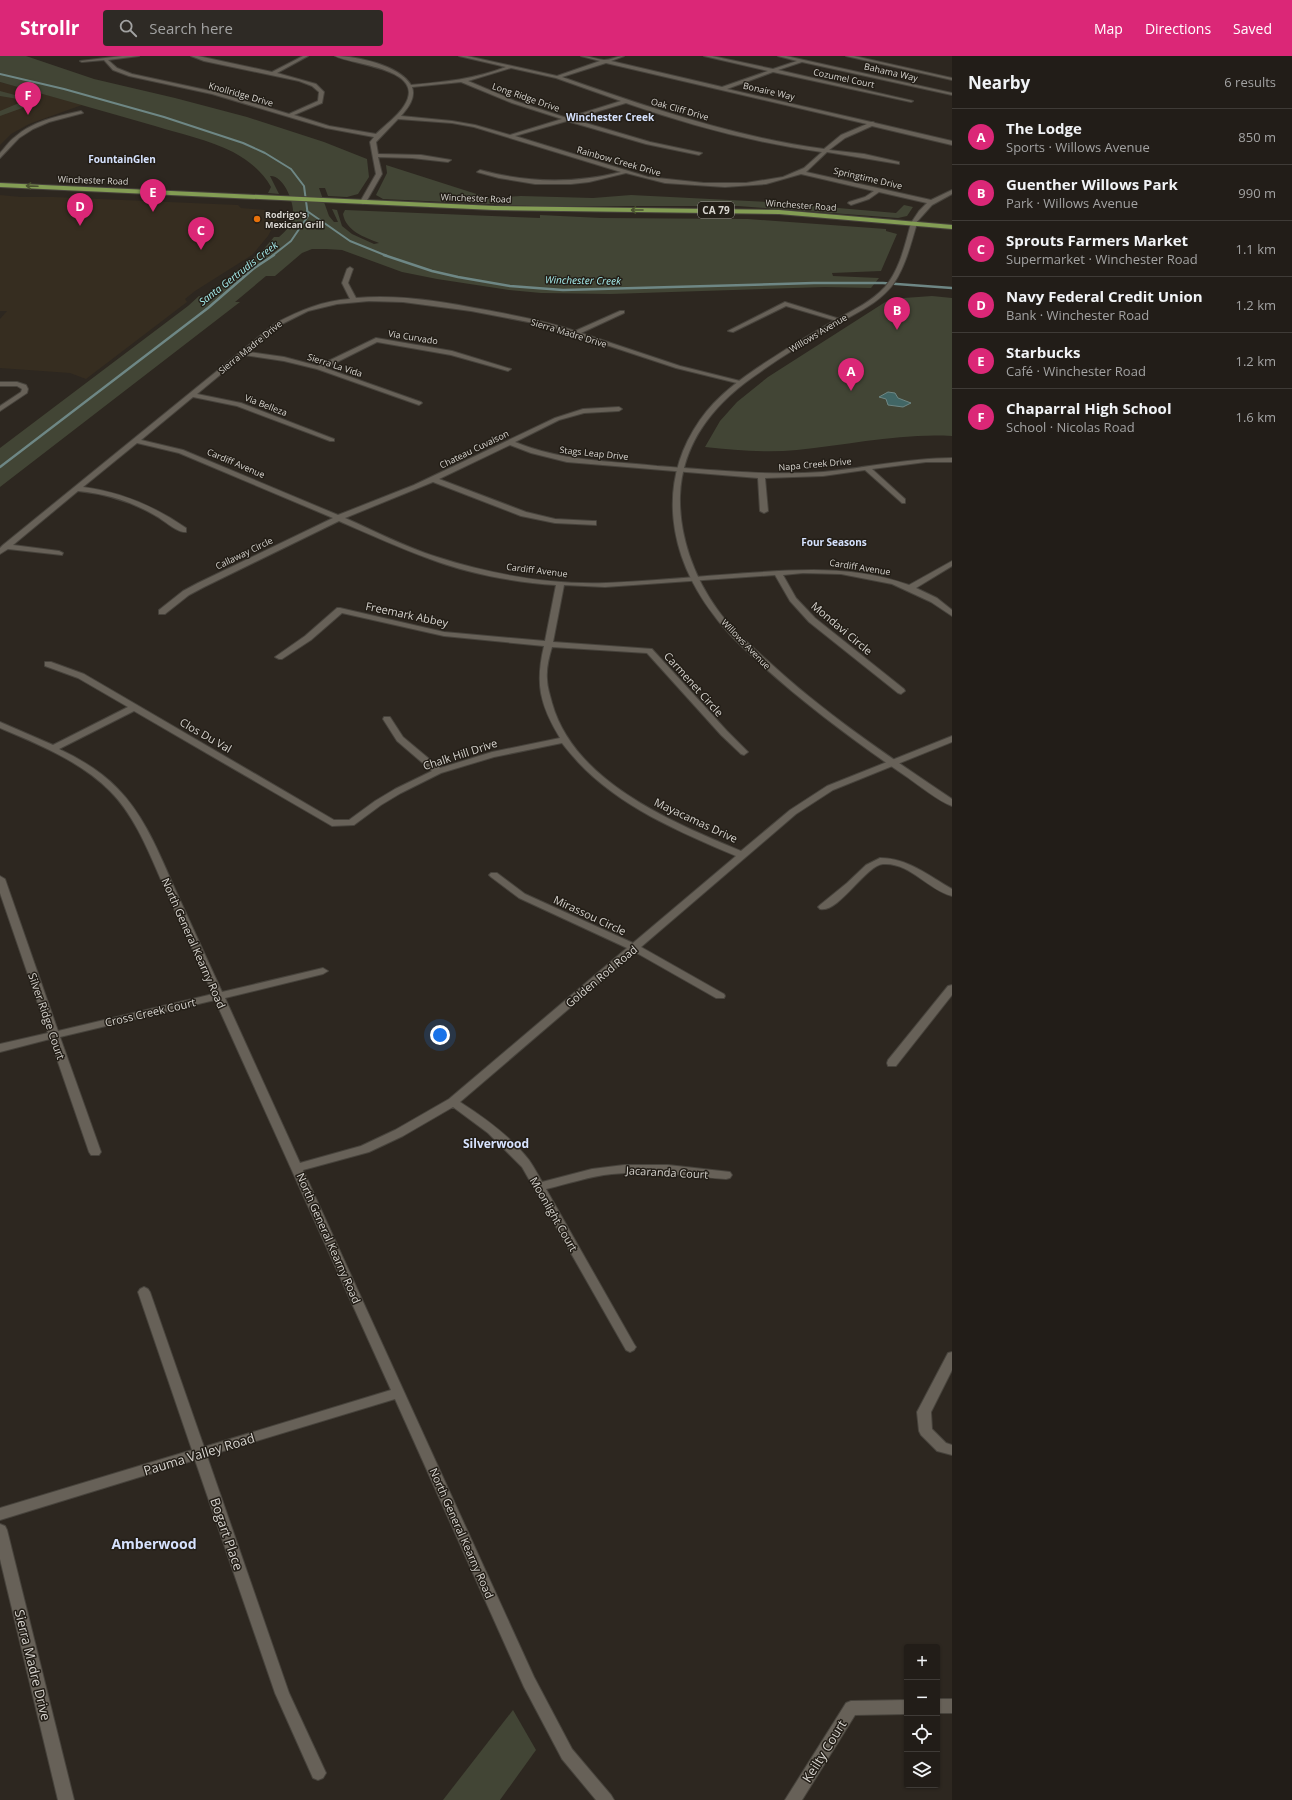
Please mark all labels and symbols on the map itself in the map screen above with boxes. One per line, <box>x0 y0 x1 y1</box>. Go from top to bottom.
street label: Bahama Way <box>863 59 920 85</box>
street label: Cozumel Court <box>812 65 876 91</box>
street label: Knollridge Drive <box>207 79 275 109</box>
street label: Long Ridge Drive <box>491 79 561 115</box>
street label: Bonaire Way <box>742 79 797 103</box>
pin: F <box>15 82 41 115</box>
street label: Oak Cliff Drive <box>650 95 710 123</box>
district label: Winchester Creek <box>566 110 655 124</box>
street label: Rainbow Creek Drive <box>575 143 663 179</box>
district label: FountainGlen <box>88 152 156 166</box>
street label: Springtime Drive <box>832 164 904 192</box>
street label: Winchester Road <box>57 172 129 188</box>
pin: E <box>140 179 166 212</box>
one-way arrow <box>26 182 39 190</box>
street label: Winchester Road <box>440 190 512 206</box>
pin: D <box>67 193 93 226</box>
street label: Winchester Road <box>765 196 837 214</box>
road number: CA 79 <box>698 202 734 218</box>
one-way arrow <box>631 206 644 214</box>
place label: Rodrigo's Mexican Grill <box>265 208 324 231</box>
marker: Rodrigo's Mexican Grill <box>252 214 262 224</box>
pin: C <box>188 217 214 250</box>
water label: Santa Gertrudis Creek <box>196 237 281 308</box>
water label: Winchester Creek <box>545 272 622 288</box>
pin: B <box>884 297 910 330</box>
street label: Willows Avenue <box>787 311 849 355</box>
street label: Sierra Madre Drive <box>529 315 609 351</box>
street label: Sierra Madre Drive <box>215 317 285 377</box>
street label: Via Curvado <box>387 327 439 347</box>
street label: Sierra La Vida <box>306 350 364 380</box>
pin: A <box>838 358 864 391</box>
street label: Via Belleza <box>243 391 289 419</box>
street label: Chateau Cuvaison <box>437 427 511 471</box>
street label: Stags Leap Drive <box>559 443 629 463</box>
street label: Cardiff Avenue <box>205 445 267 481</box>
street label: Napa Creek Drive <box>778 454 852 474</box>
street label: Callaway Circle <box>213 534 275 572</box>
district label: Four Seasons <box>801 535 867 549</box>
street label: Cardiff Avenue <box>828 556 892 578</box>
street label: Cardiff Avenue <box>506 560 568 580</box>
street label: Freemark Abbey <box>364 598 450 630</box>
street label: Mondavi Circle <box>808 598 876 658</box>
street label: Willows Avenue <box>719 616 773 672</box>
street label: Carmenet Circle <box>661 649 727 719</box>
street label: Clos Du Val <box>177 714 235 756</box>
street label: Chalk Hill Drive <box>421 735 499 773</box>
street label: Mayacamas Drive <box>652 794 740 846</box>
street label: North General Kearny Road <box>158 875 230 1011</box>
street label: Mirassou Circle <box>551 892 629 938</box>
street label: Golden Rod Road <box>562 942 640 1010</box>
street label: Silver Ridge Court <box>25 971 69 1061</box>
street label: Cross Creek Court <box>103 994 197 1030</box>
your location <box>430 1025 450 1045</box>
district label: Silverwood <box>463 1135 529 1152</box>
street label: Jacaranda Court <box>625 1162 709 1182</box>
street label: North General Kearny Road <box>293 1170 365 1306</box>
street label: Moonlight Court <box>527 1174 581 1254</box>
street label: Pauma Valley Road <box>141 1429 257 1479</box>
street label: North General Kearny Road <box>426 1465 498 1601</box>
street label: Bogart Place <box>206 1495 248 1573</box>
district label: Amberwood <box>111 1534 197 1553</box>
street label: Sierra Madre Drive <box>11 1608 55 1722</box>
street label: Keilty Court <box>798 1716 850 1786</box>

